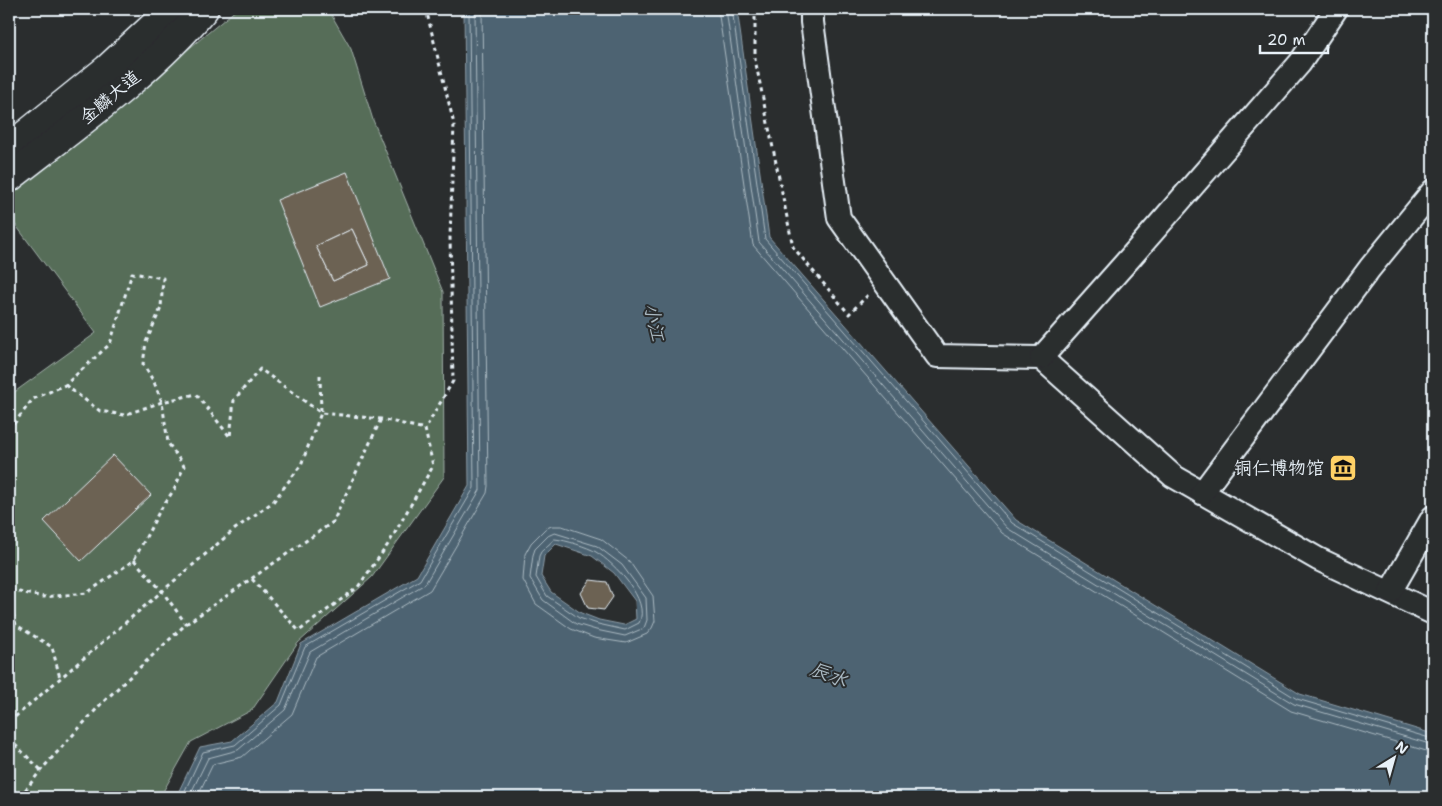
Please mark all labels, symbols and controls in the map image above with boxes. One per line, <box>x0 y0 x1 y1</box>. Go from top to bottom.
scale bar <box>1260 22 1327 54</box>
text: 20 m <box>1267 30 1306 50</box>
street label: 金麟大道 <box>75 65 145 129</box>
water label: 小江 <box>638 301 671 344</box>
museum icon: 铜仁博物馆 <box>1328 453 1358 483</box>
place label: 铜仁博物馆 <box>1234 456 1324 480</box>
water label: 辰水 <box>807 656 852 693</box>
north arrow <box>1370 734 1420 784</box>
text: N <box>1392 737 1412 758</box>

